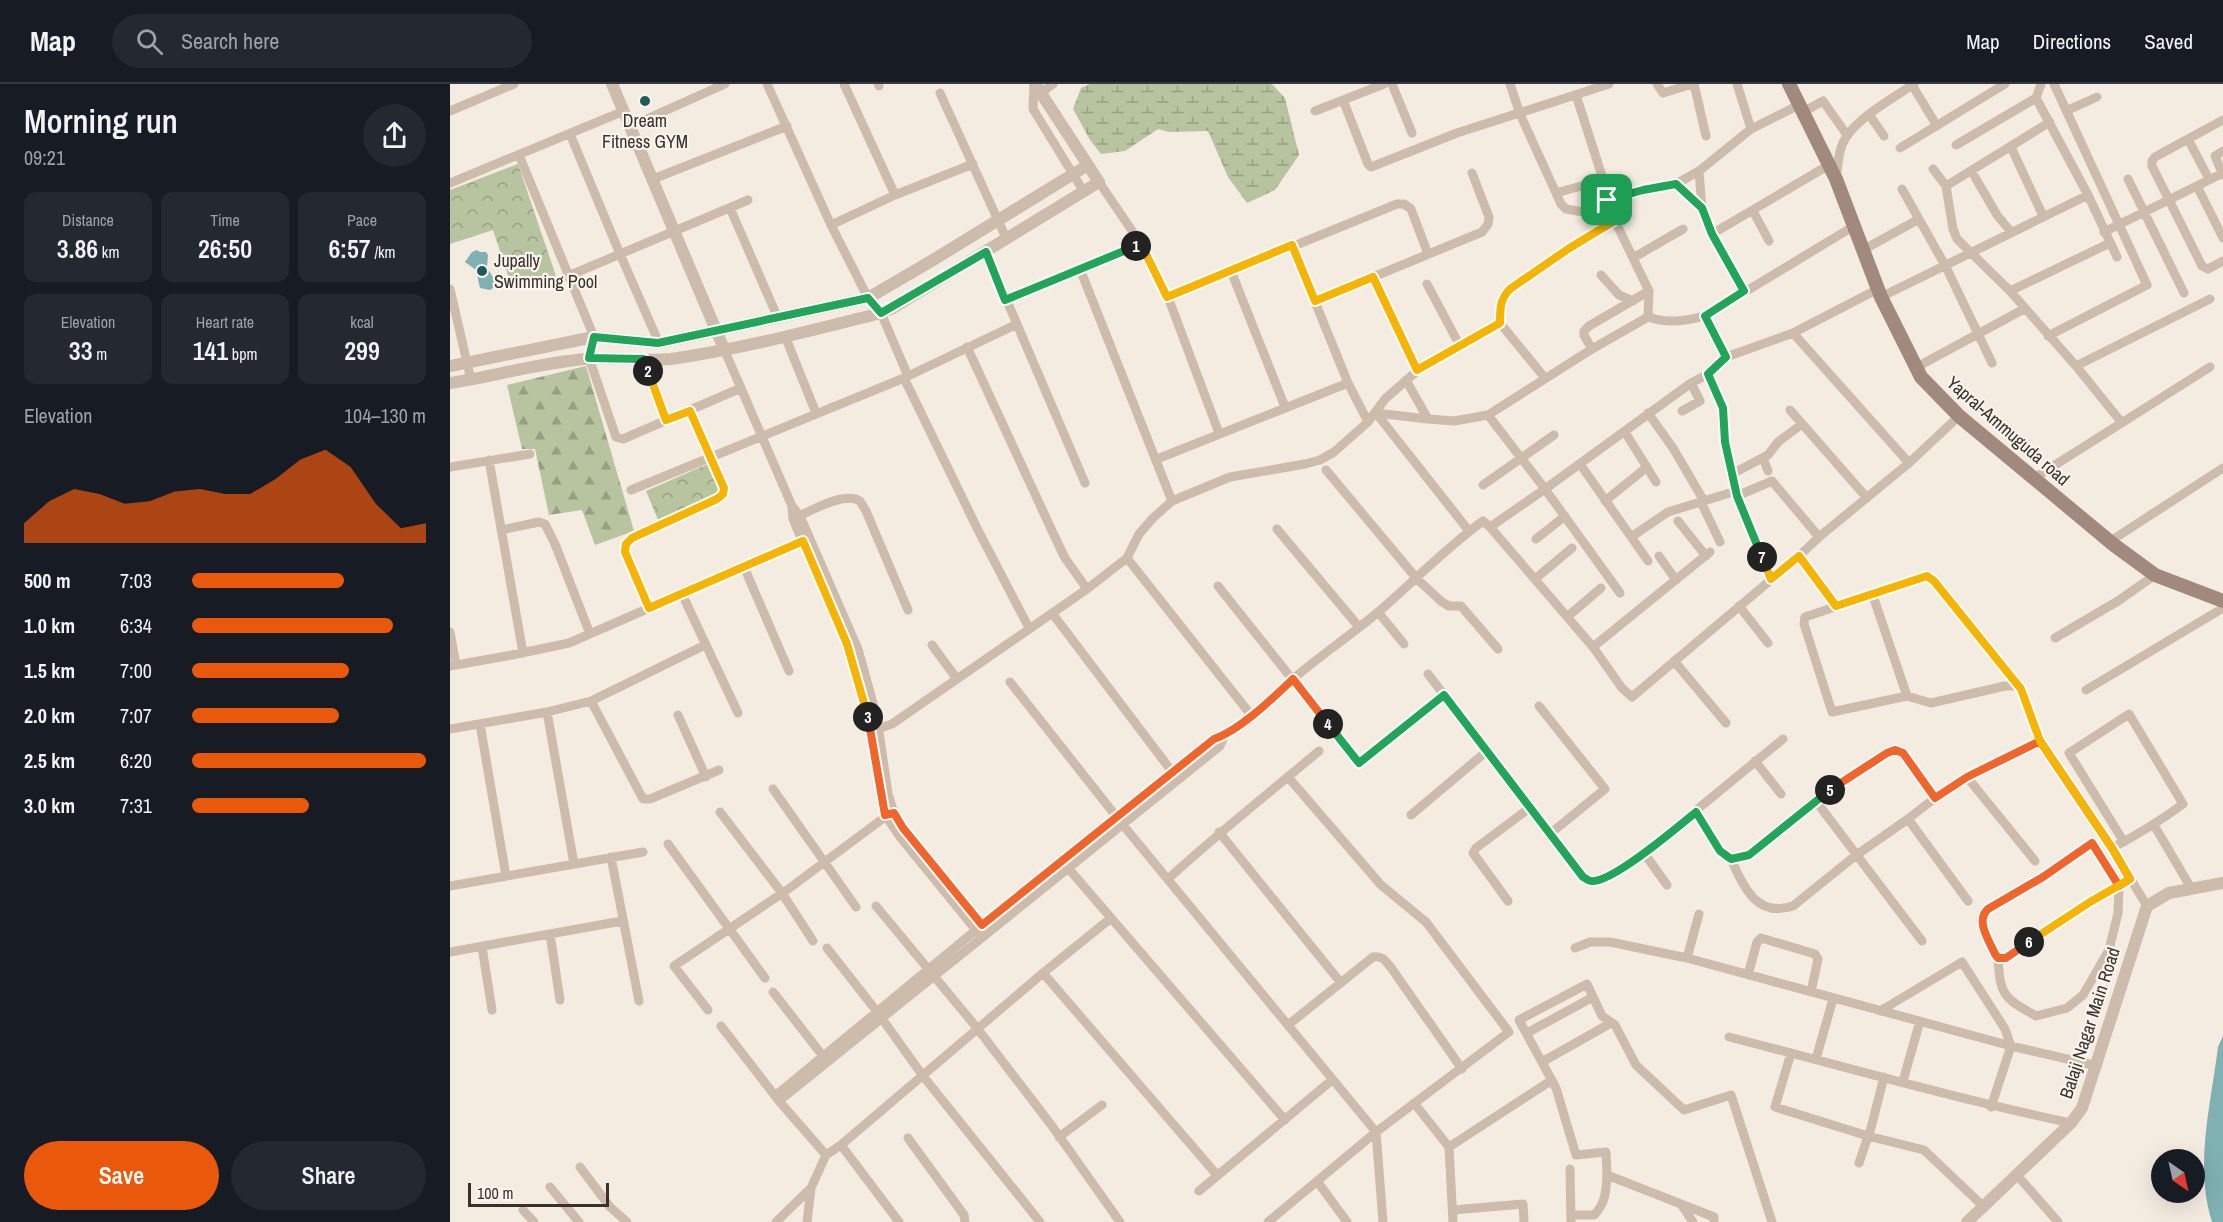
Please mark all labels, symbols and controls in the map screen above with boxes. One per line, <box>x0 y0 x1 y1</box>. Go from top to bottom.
search box <box>112 14 532 68</box>
text: Map <box>30 22 76 60</box>
icon: search <box>133 25 166 58</box>
text: Search here <box>181 26 279 56</box>
text: Map <box>1966 27 2000 56</box>
text: Directions <box>2033 27 2111 56</box>
text: Saved <box>2144 27 2193 56</box>
marker: Dream Fitness GYM <box>638 94 652 108</box>
text: Morning run <box>24 99 178 143</box>
button: share <box>363 104 426 167</box>
place label: Dream Fitness GYM <box>602 108 688 154</box>
text: 09:21 <box>24 144 65 171</box>
pin <box>1581 174 1632 225</box>
icon: arrive <box>1590 183 1623 216</box>
text: Distance <box>62 209 114 231</box>
text: Time <box>210 209 240 231</box>
text: Pace <box>347 209 377 231</box>
text: 3.86 <box>57 231 98 266</box>
text: 26:50 <box>198 231 252 266</box>
text: 6:57 <box>328 231 371 266</box>
pin: 1 <box>1121 231 1151 261</box>
text: 1 <box>1132 235 1140 257</box>
text: km <box>98 241 119 263</box>
text: /km <box>371 241 396 263</box>
place label: Jupally Swimming Pool <box>494 248 597 294</box>
marker: Jupally Swimming Pool <box>475 264 489 278</box>
text: Elevation <box>61 311 115 333</box>
text: Heart rate <box>196 311 254 333</box>
text: kcal <box>350 311 374 333</box>
text: 33 <box>69 333 93 368</box>
text: 141 <box>193 333 228 368</box>
text: 299 <box>344 333 380 368</box>
text: m <box>93 343 107 365</box>
text: bpm <box>228 343 257 365</box>
pin: 2 <box>633 356 663 386</box>
text: 2 <box>644 360 652 382</box>
street label: Yapral-Ammuguda road <box>1941 370 2075 491</box>
text: Elevation <box>24 402 92 429</box>
text: 104–130 m <box>344 402 426 429</box>
pin: 7 <box>1747 542 1777 572</box>
text: 7 <box>1758 546 1766 568</box>
text: 500 m <box>24 567 71 594</box>
text: 7:03 <box>120 567 152 594</box>
text: 1.0 km <box>24 612 75 639</box>
text: 6:34 <box>120 612 152 639</box>
text: 1.5 km <box>24 657 75 684</box>
text: 7:00 <box>120 657 152 684</box>
text: 2.0 km <box>24 702 75 729</box>
text: 7:07 <box>120 702 152 729</box>
pin: 3 <box>853 702 883 732</box>
text: 3 <box>864 706 872 728</box>
pin: 4 <box>1313 709 1343 739</box>
text: 4 <box>1324 713 1332 735</box>
text: 2.5 km <box>24 747 75 774</box>
text: 6:20 <box>120 747 152 774</box>
pin: 5 <box>1815 775 1845 805</box>
text: 5 <box>1826 779 1834 801</box>
text: 3.0 km <box>24 792 75 819</box>
text: 7:31 <box>120 792 152 819</box>
pin: 6 <box>2014 927 2044 957</box>
text: 6 <box>2025 931 2033 953</box>
street label: Balaji Nagar Main Road <box>2053 944 2126 1102</box>
button: Save <box>24 1141 219 1210</box>
button: Share <box>231 1141 426 1210</box>
north arrow <box>2151 1149 2205 1203</box>
map controls <box>2151 1149 2205 1203</box>
scale bar <box>468 1180 609 1208</box>
text: 100 m <box>477 1182 513 1204</box>

